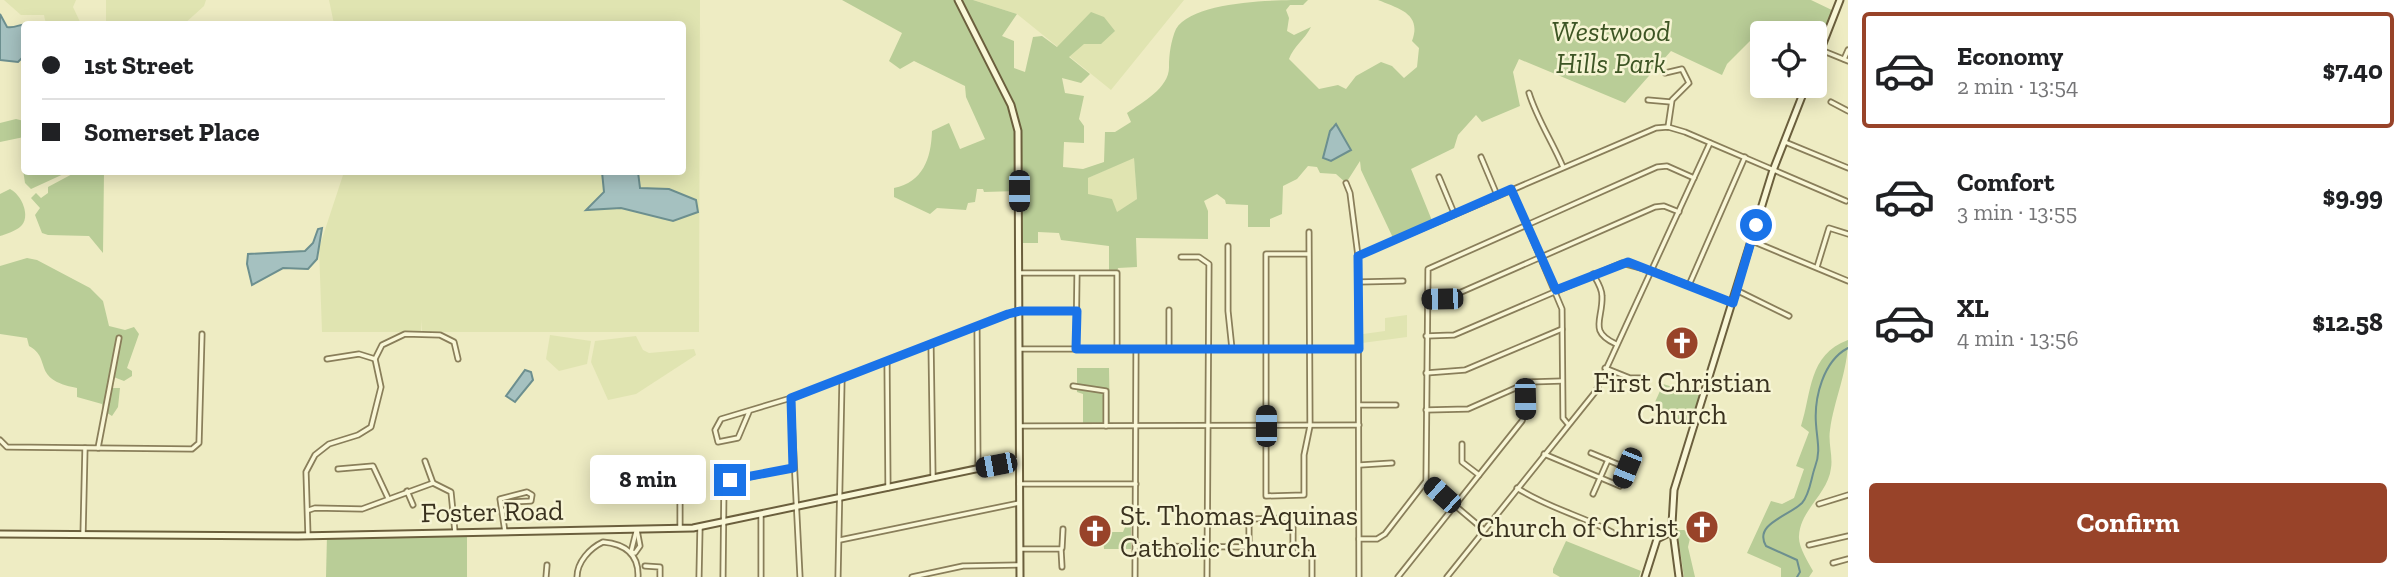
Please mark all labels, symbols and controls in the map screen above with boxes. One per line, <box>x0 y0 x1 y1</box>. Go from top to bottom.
park label: Westwood Hills Park <box>1552 15 1670 80</box>
map controls <box>1750 21 1827 98</box>
button: locate <box>1750 21 1827 98</box>
icon: car <box>1873 39 1936 102</box>
text: Economy <box>1957 40 2063 72</box>
text: 1st Street <box>84 49 193 81</box>
text: $7.40 <box>2323 54 2383 86</box>
text: 2 min · 13:54 <box>1957 72 2078 100</box>
text: Somerset Place <box>84 116 260 148</box>
icon: car <box>1873 165 1936 228</box>
text: Comfort <box>1957 166 2054 198</box>
car <box>1009 170 1030 212</box>
text: $9.99 <box>2323 180 2383 212</box>
text: 3 min · 13:55 <box>1957 198 2077 226</box>
route start <box>1740 209 1772 241</box>
car <box>1421 288 1464 310</box>
icon: car <box>1873 291 1936 354</box>
text: XL <box>1957 292 1989 324</box>
text: $12.58 <box>2312 306 2383 338</box>
church icon: First Christian Church <box>1663 324 1701 362</box>
text: 4 min · 13:56 <box>1957 324 2079 352</box>
place label: First Christian Church <box>1593 366 1771 431</box>
car <box>1515 378 1536 420</box>
car <box>1256 405 1277 447</box>
car <box>1610 445 1645 491</box>
car <box>974 451 1019 479</box>
callout: 8 min <box>590 456 706 504</box>
route end <box>714 464 746 496</box>
text: 8 min <box>619 465 677 493</box>
car <box>1420 473 1465 517</box>
button: Confirm <box>1869 483 2387 563</box>
street label: Foster Road <box>420 494 564 529</box>
place label: St. Thomas Aquinas Catholic Church <box>1120 499 1358 564</box>
church icon: Church of Christ <box>1683 508 1721 546</box>
place label: Church of Christ <box>1476 511 1679 544</box>
church icon: St. Thomas Aquinas Catholic Church <box>1076 512 1114 550</box>

